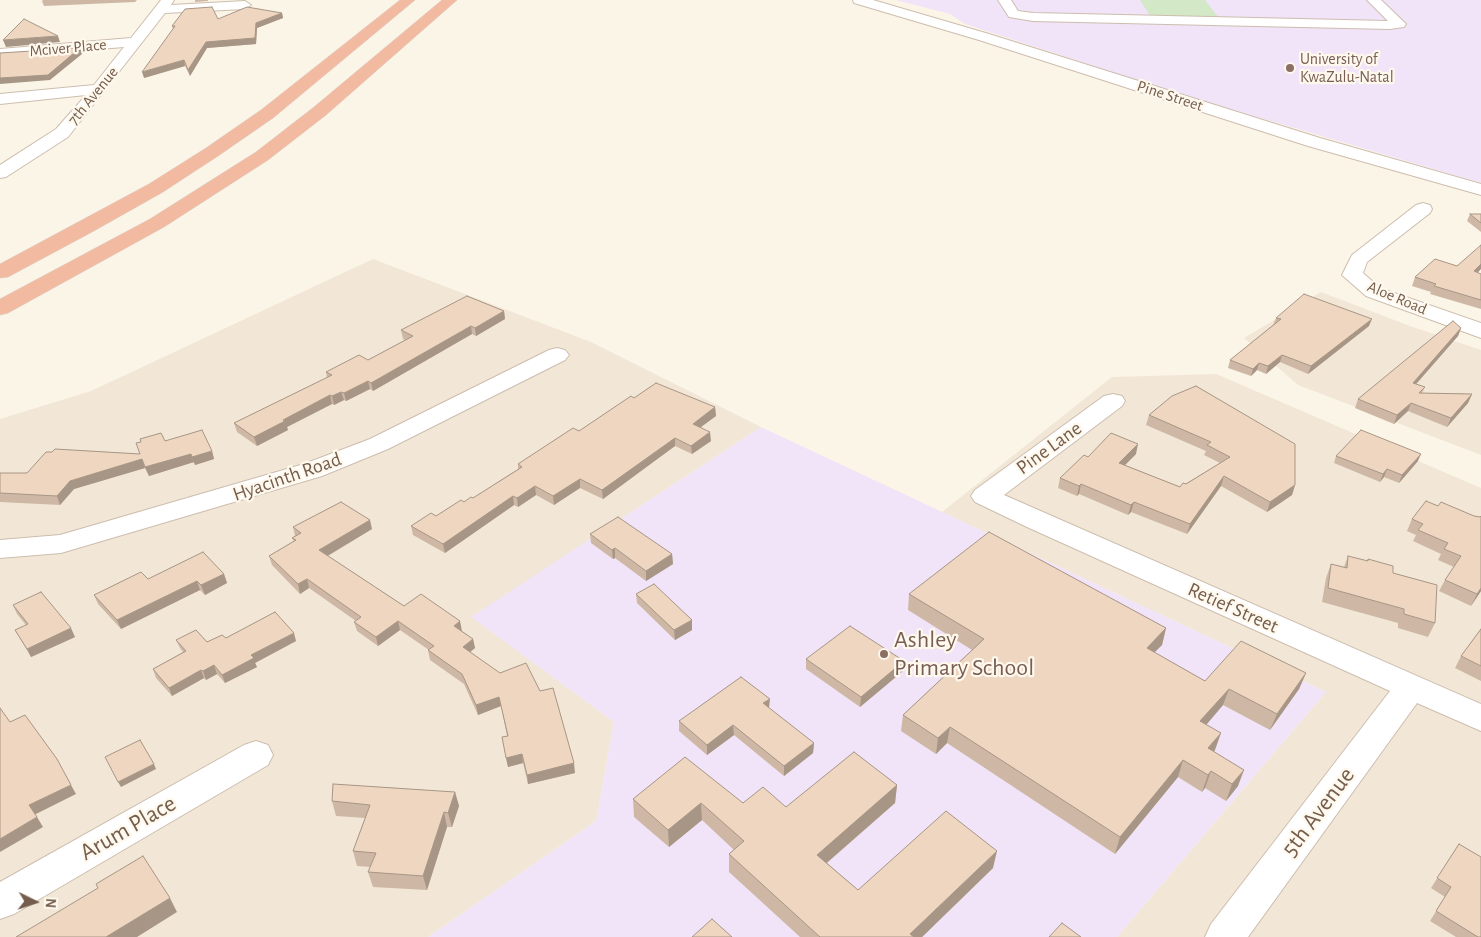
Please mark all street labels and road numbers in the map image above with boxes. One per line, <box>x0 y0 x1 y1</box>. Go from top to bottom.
street label: Mciver Place <box>29 35 107 61</box>
street label: 7th Avenue <box>64 63 122 129</box>
street label: Pine Street <box>1135 76 1205 116</box>
street label: Aloe Road <box>1364 277 1430 319</box>
street label: Pine Lane <box>1012 416 1086 480</box>
street label: Hyacinth Road <box>230 447 344 507</box>
street label: Retief Street <box>1184 577 1282 639</box>
street label: 5th Avenue <box>1275 762 1361 862</box>
street label: Arum Place <box>75 789 181 867</box>

